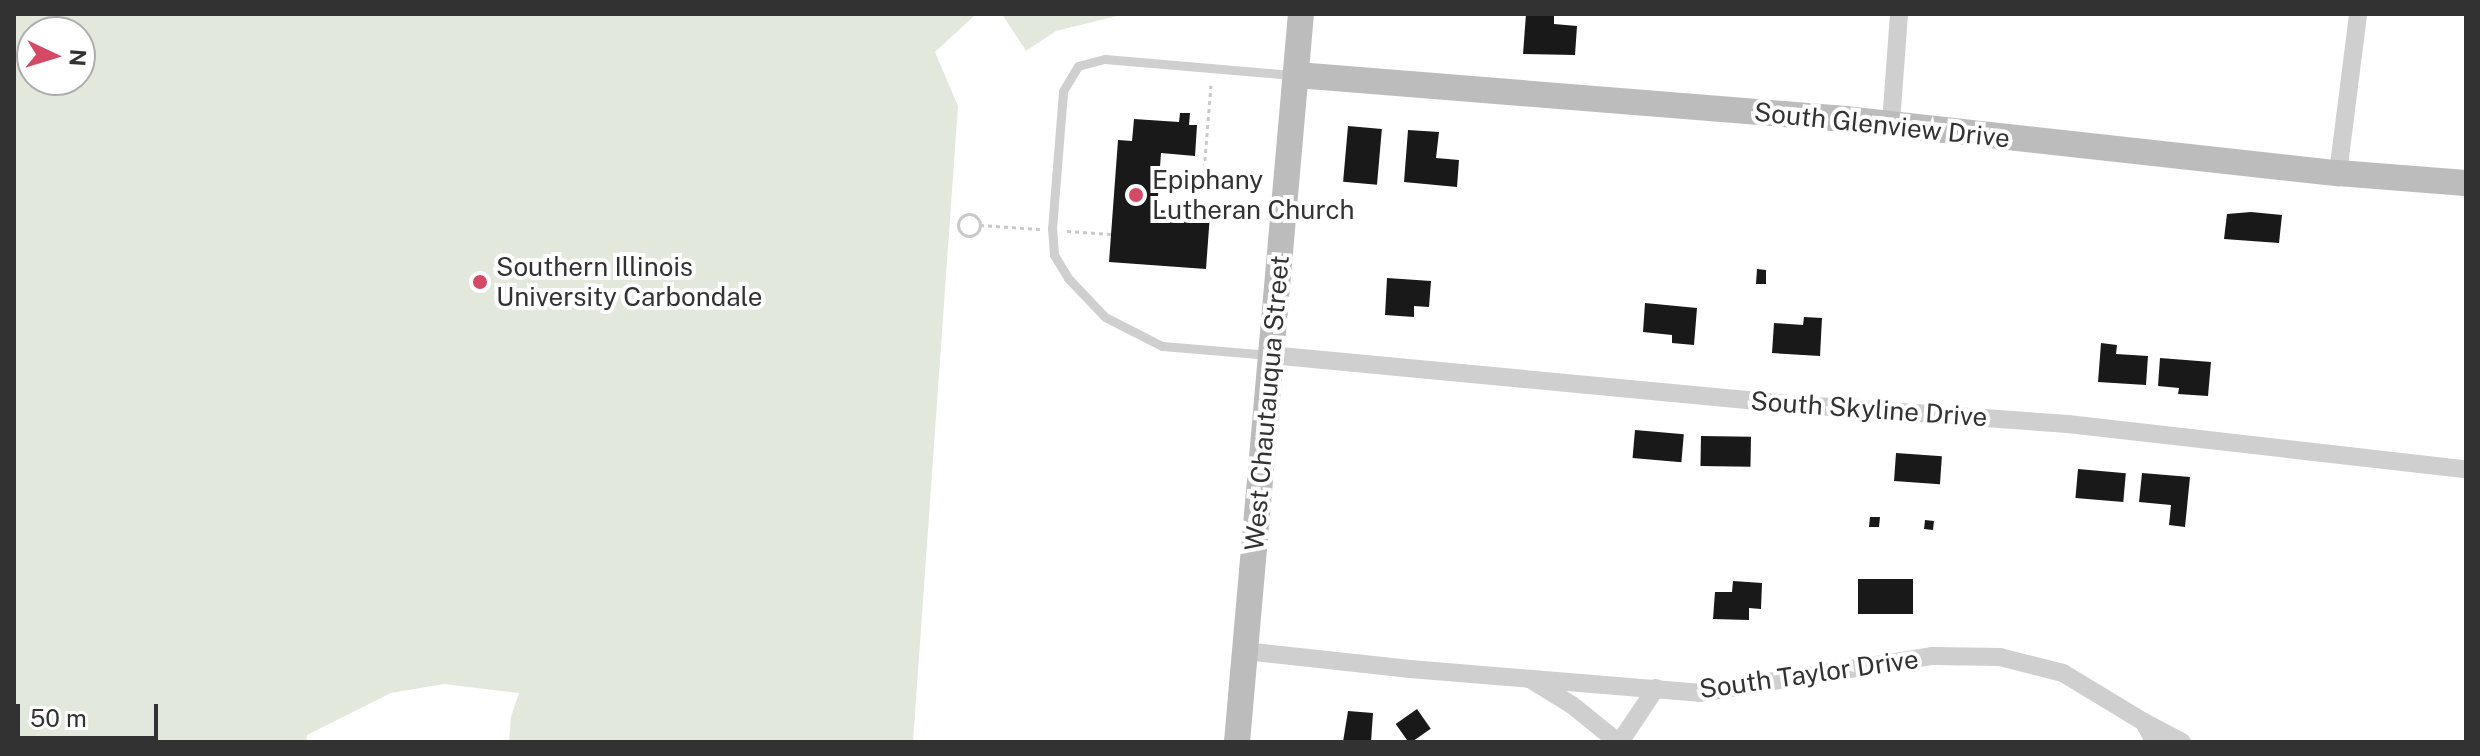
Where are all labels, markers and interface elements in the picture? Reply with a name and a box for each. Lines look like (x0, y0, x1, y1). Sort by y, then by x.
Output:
north arrow (16, 16, 96, 96)
text: N (64, 48, 92, 67)
street label: South Glenview Drive (1753, 96, 2011, 154)
place label: Epiphany Lutheran Church (1152, 164, 1354, 226)
marker: Epiphany Lutheran Church (1127, 186, 1145, 204)
place label: Southern Illinois University Carbondale (496, 251, 763, 312)
street label: West Chautauqua Street (1239, 254, 1295, 552)
marker: Southern Illinois University Carbondale (471, 273, 489, 291)
street label: South Skyline Drive (1749, 385, 1989, 433)
street label: South Taylor Drive (1697, 643, 1921, 705)
scale bar (20, 688, 162, 738)
text: 50 m (30, 704, 87, 732)

